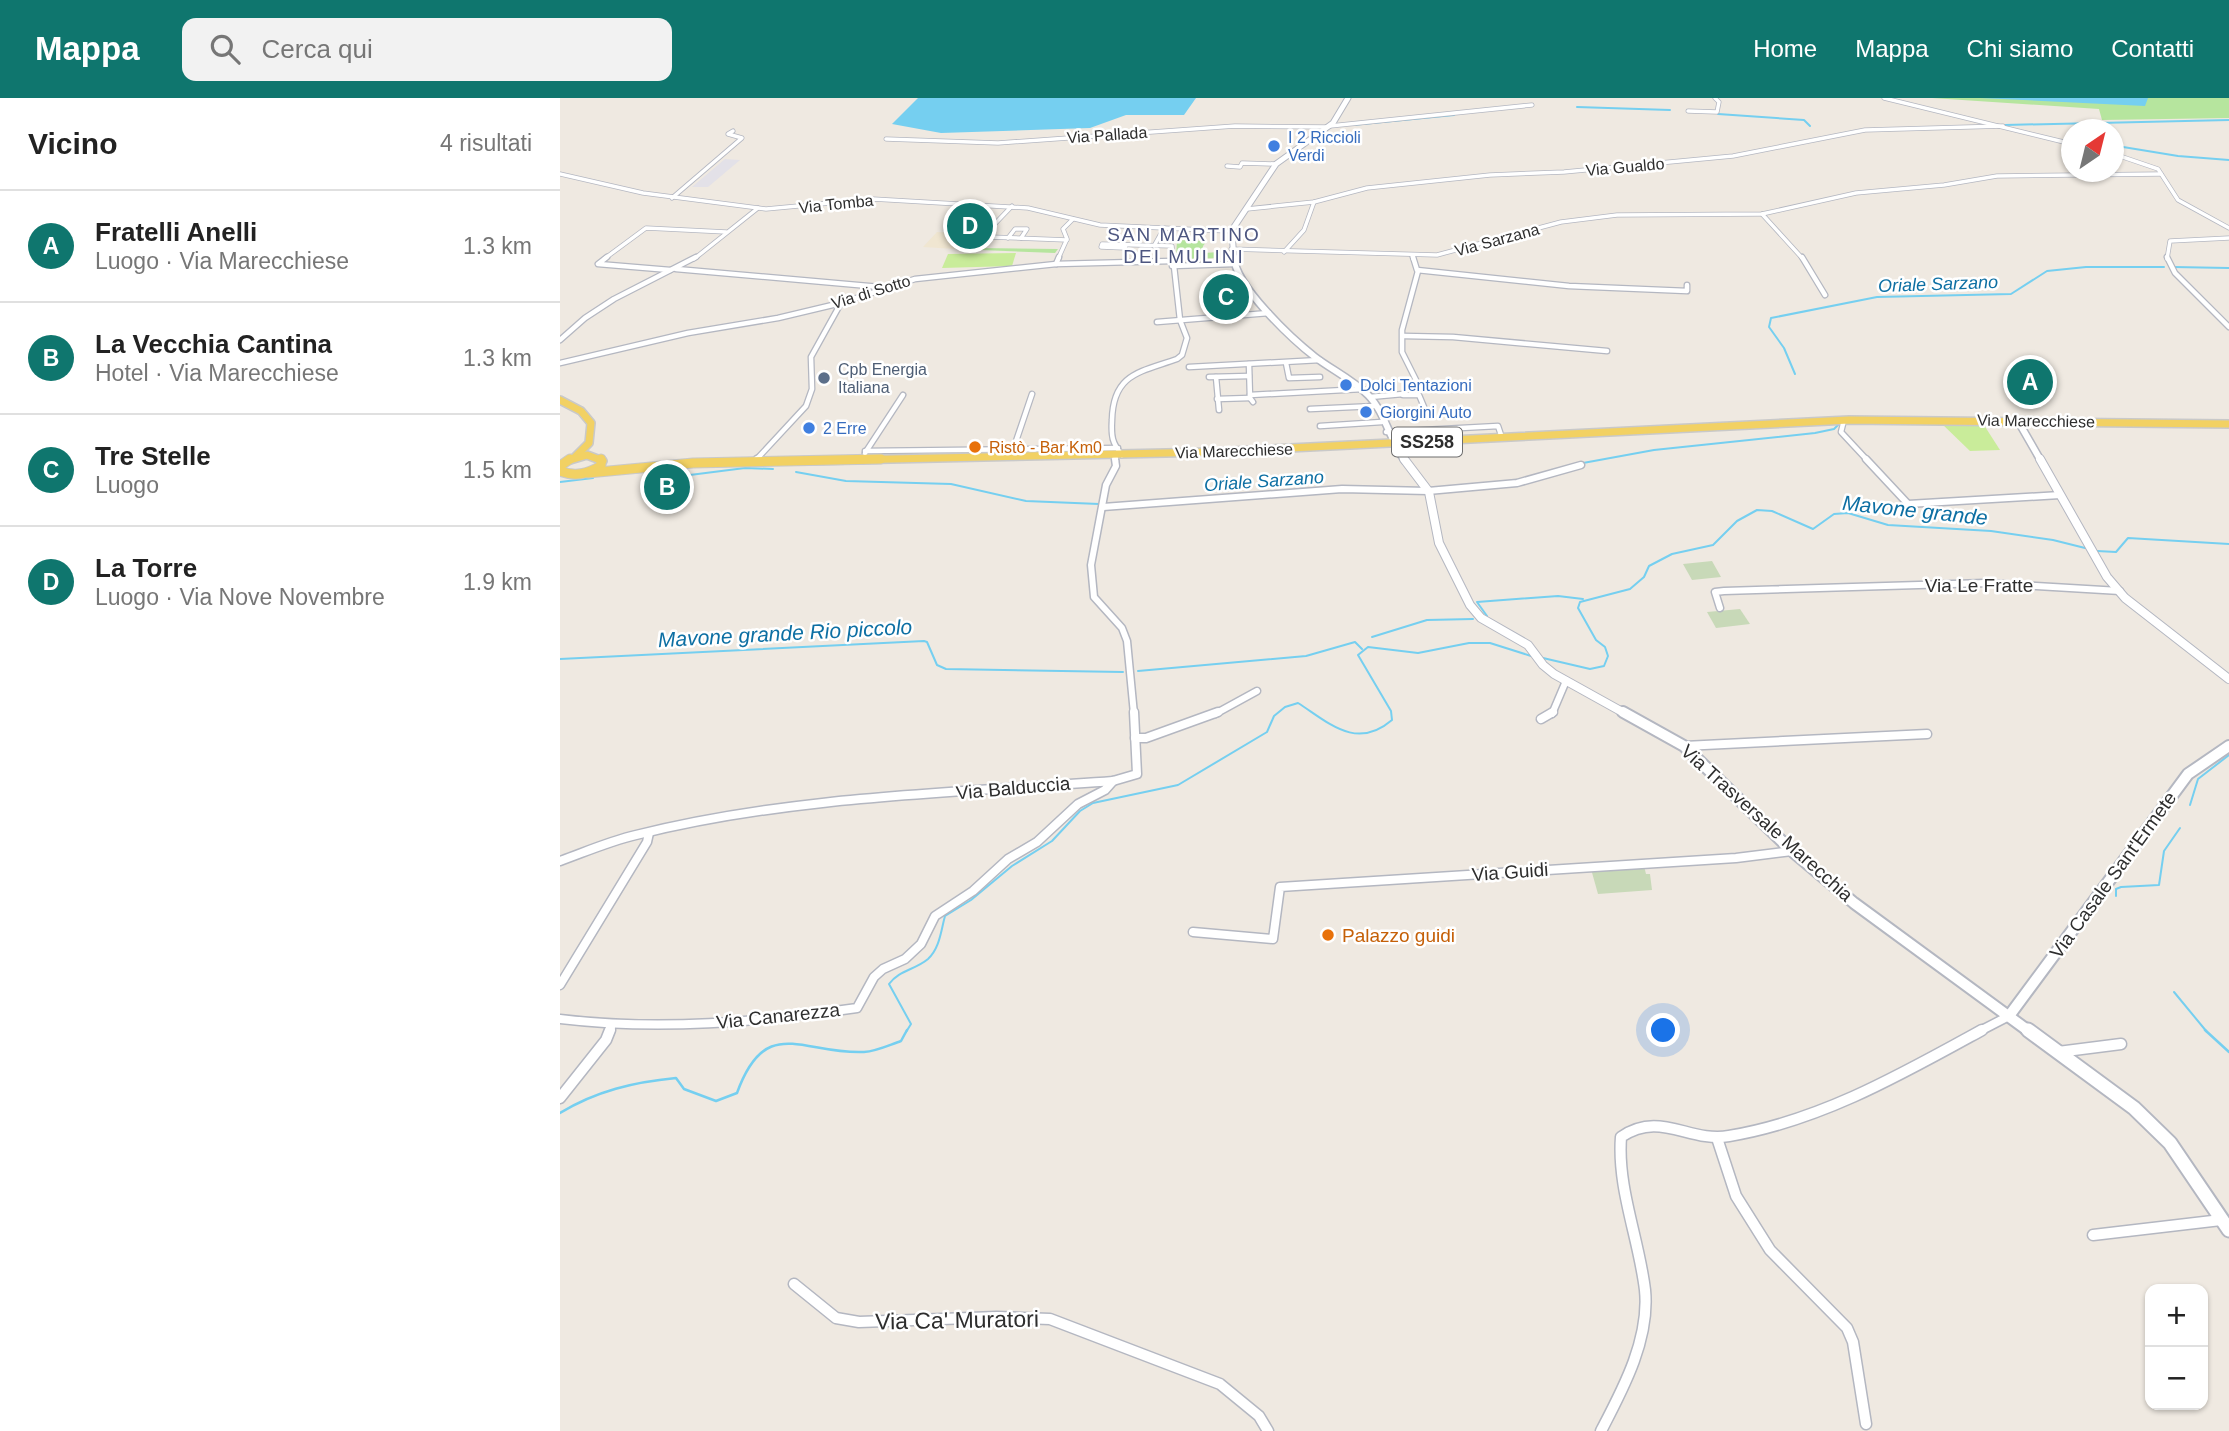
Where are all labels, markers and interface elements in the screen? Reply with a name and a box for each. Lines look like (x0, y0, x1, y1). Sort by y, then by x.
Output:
search box (182, 18, 672, 81)
text: Mappa (35, 30, 140, 67)
icon: search (206, 30, 244, 68)
text: Cerca qui (262, 34, 373, 64)
text: Home (1753, 35, 1817, 62)
text: Mappa (1855, 35, 1929, 62)
text: Chi siamo (1967, 35, 2073, 62)
text: Contatti (2111, 35, 2194, 62)
north arrow (2061, 119, 2124, 182)
street label: Via Pallada (1066, 124, 1148, 146)
text: Vicino (28, 127, 117, 160)
place label: I 2 Riccioli Verdi (1288, 129, 1361, 164)
text: 4 risultati (440, 130, 532, 156)
marker: I 2 Riccioli Verdi (1266, 138, 1282, 154)
street label: Via Gualdo (1585, 155, 1665, 179)
street label: Via Tomba (798, 192, 874, 216)
pin: D (947, 200, 993, 252)
text: Fratelli Anelli (95, 217, 257, 247)
street label: Via Sarzana (1453, 221, 1541, 259)
district label: SAN MARTINO DEI MULINI (1107, 224, 1261, 267)
text: A (43, 233, 59, 259)
text: 1.3 km (463, 233, 532, 259)
text: Luogo · Via Marecchiese (95, 248, 349, 274)
pin: C (1203, 271, 1249, 323)
street label: Via di Sotto (830, 272, 913, 312)
water label: Oriale Sarzano (1878, 272, 1998, 296)
text: La Vecchia Cantina (95, 329, 332, 359)
text: B (43, 345, 59, 371)
text: 1.3 km (463, 345, 532, 371)
pin: A (2007, 356, 2053, 408)
text: Hotel · Via Marecchiese (95, 360, 339, 386)
place label: Cpb Energia Italiana (838, 361, 927, 396)
marker: Cpb Energia Italiana (816, 370, 832, 386)
marker: Dolci Tentazioni (1338, 377, 1354, 393)
place label: Dolci Tentazioni (1360, 377, 1472, 394)
marker: Giorgini Auto (1358, 404, 1374, 420)
place label: Giorgini Auto (1380, 404, 1472, 421)
street label: Via Marecchiese (1977, 411, 2095, 431)
marker: 2 Erre (801, 420, 817, 436)
place label: 2 Erre (823, 420, 867, 437)
road number: SS258 (1392, 428, 1462, 456)
marker: Ristò - Bar Km0 (967, 439, 983, 455)
place label: Ristò - Bar Km0 (989, 439, 1102, 456)
street label: Via Marecchiese (1175, 440, 1293, 462)
text: Tre Stelle (95, 441, 211, 471)
text: C (43, 457, 59, 483)
text: 1.5 km (463, 457, 532, 483)
pin: B (644, 461, 690, 513)
water label: Oriale Sarzano (1203, 467, 1325, 495)
text: Luogo (95, 472, 159, 498)
water label: Mavone grande (1841, 491, 1989, 529)
text: La Torre (95, 553, 197, 583)
text: D (43, 569, 59, 595)
text: 1.9 km (463, 569, 532, 595)
street label: Via Le Fratte (1925, 575, 2033, 596)
text: Luogo · Via Nove Novembre (95, 584, 385, 610)
water label: Mavone grande Rio piccolo (657, 615, 913, 651)
street label: Via Trasversale Marecchia (1677, 740, 1857, 906)
street label: Via Balduccia (955, 773, 1072, 803)
street label: Via Casale Sant'Ermete (2045, 788, 2181, 962)
street label: Via Guidi (1471, 859, 1549, 885)
place label: Palazzo guidi (1342, 925, 1455, 946)
marker: Palazzo guidi (1320, 927, 1336, 943)
street label: Via Canarezza (715, 999, 841, 1033)
your location (1646, 1013, 1680, 1047)
map controls (2145, 1284, 2208, 1410)
button: + (2145, 1284, 2208, 1347)
street label: Via Ca' Muratori (875, 1306, 1039, 1334)
button: − (2145, 1347, 2208, 1410)

